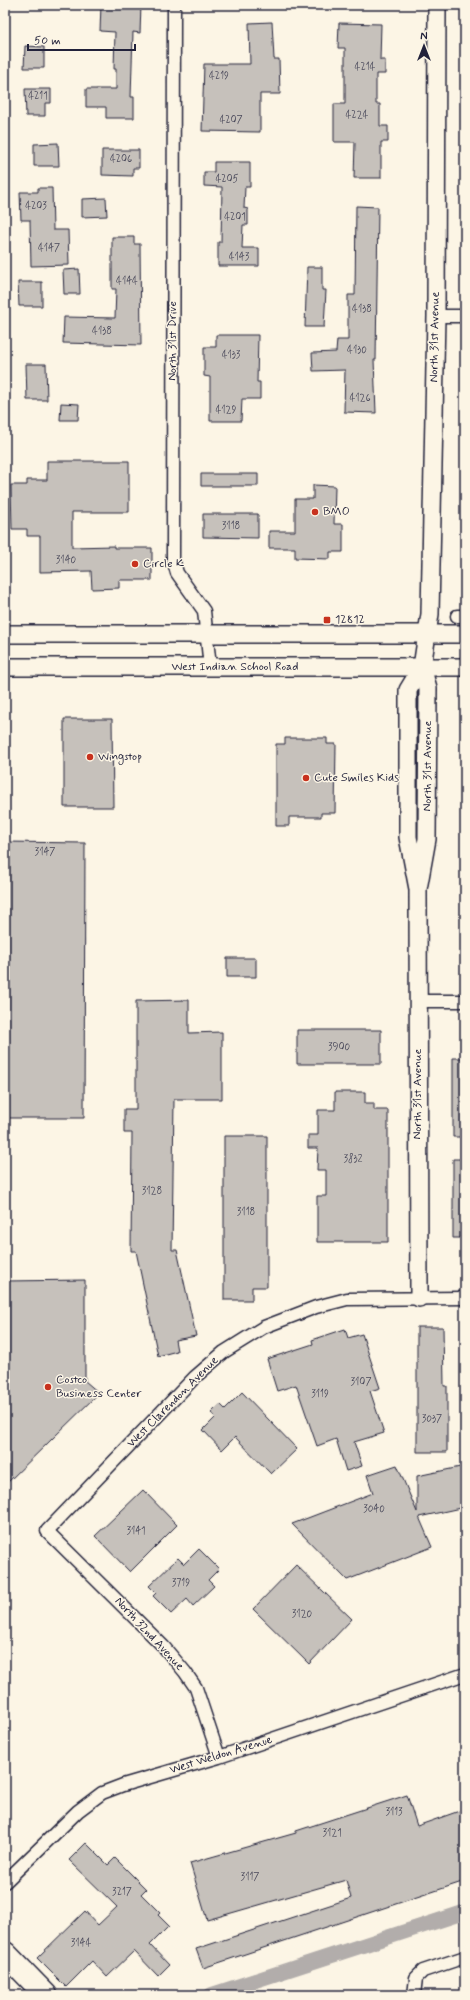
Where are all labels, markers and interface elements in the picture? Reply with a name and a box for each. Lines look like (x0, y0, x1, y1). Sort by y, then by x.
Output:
scale bar (28, 26, 135, 52)
north arrow (404, 26, 444, 66)
text: N (420, 30, 428, 44)
text: 50 m (34, 33, 61, 49)
house number: 4214 (355, 61, 376, 74)
house number: 4219 (209, 70, 229, 83)
house number: 4211 (28, 90, 48, 103)
house number: 4224 (346, 109, 369, 122)
house number: 4207 (219, 114, 243, 127)
house number: 4206 (110, 153, 132, 166)
house number: 4205 (215, 173, 239, 186)
house number: 4203 (25, 200, 47, 213)
house number: 4201 (224, 211, 246, 224)
house number: 4147 (38, 242, 60, 255)
house number: 4143 (229, 251, 250, 264)
house number: 4144 (116, 275, 138, 288)
street label: North 31st Avenue (426, 291, 444, 383)
street label: North 31st Drive (165, 301, 181, 381)
house number: 4138 (352, 303, 372, 316)
house number: 4138 (92, 325, 112, 338)
house number: 4130 (347, 344, 367, 357)
house number: 4133 (222, 349, 241, 362)
house number: 4126 (349, 392, 371, 405)
house number: 4129 (216, 404, 237, 417)
place label: BMO (323, 504, 350, 520)
marker: BMO (310, 507, 320, 517)
house number: 3118 (222, 520, 240, 533)
house number: 3140 (56, 554, 77, 567)
place label: Circle K (143, 556, 184, 572)
marker: Circle K (130, 559, 140, 569)
place label: 12812 (335, 612, 365, 628)
marker: 12812 (322, 615, 332, 625)
street label: West Indian School Road (172, 659, 298, 675)
street label: North 31st Avenue (420, 721, 436, 811)
place label: Wingstop (98, 749, 142, 765)
marker: Wingstop (85, 752, 95, 762)
place label: Cute Smiles Kids (314, 770, 399, 786)
marker: Cute Smiles Kids (301, 773, 311, 783)
house number: 3147 (35, 846, 55, 859)
house number: 3900 (328, 1041, 350, 1054)
street label: North 31st Avenue (410, 1049, 426, 1139)
house number: 3832 (344, 1152, 363, 1166)
house number: 3128 (142, 1185, 162, 1198)
house number: 3118 (237, 1206, 255, 1219)
street label: West Clarendon Avenue (124, 1353, 222, 1451)
place label: Costco Business Center (56, 1372, 142, 1402)
house number: 3107 (351, 1376, 371, 1389)
marker: Costco Business Center (43, 1382, 53, 1392)
house number: 3119 (311, 1388, 329, 1401)
house number: 3037 (422, 1413, 442, 1426)
house number: 3040 (363, 1503, 385, 1516)
house number: 3141 (126, 1525, 146, 1538)
house number: 3719 (172, 1577, 190, 1590)
street label: North 32nd Avenue (111, 1594, 187, 1674)
house number: 3120 (292, 1608, 313, 1621)
street label: West Weldon Avenue (168, 1732, 275, 1778)
house number: 3113 (385, 1806, 403, 1819)
house number: 3121 (322, 1827, 342, 1840)
house number: 3117 (241, 1871, 259, 1884)
house number: 3217 (112, 1886, 132, 1899)
house number: 3144 (71, 1937, 91, 1950)

